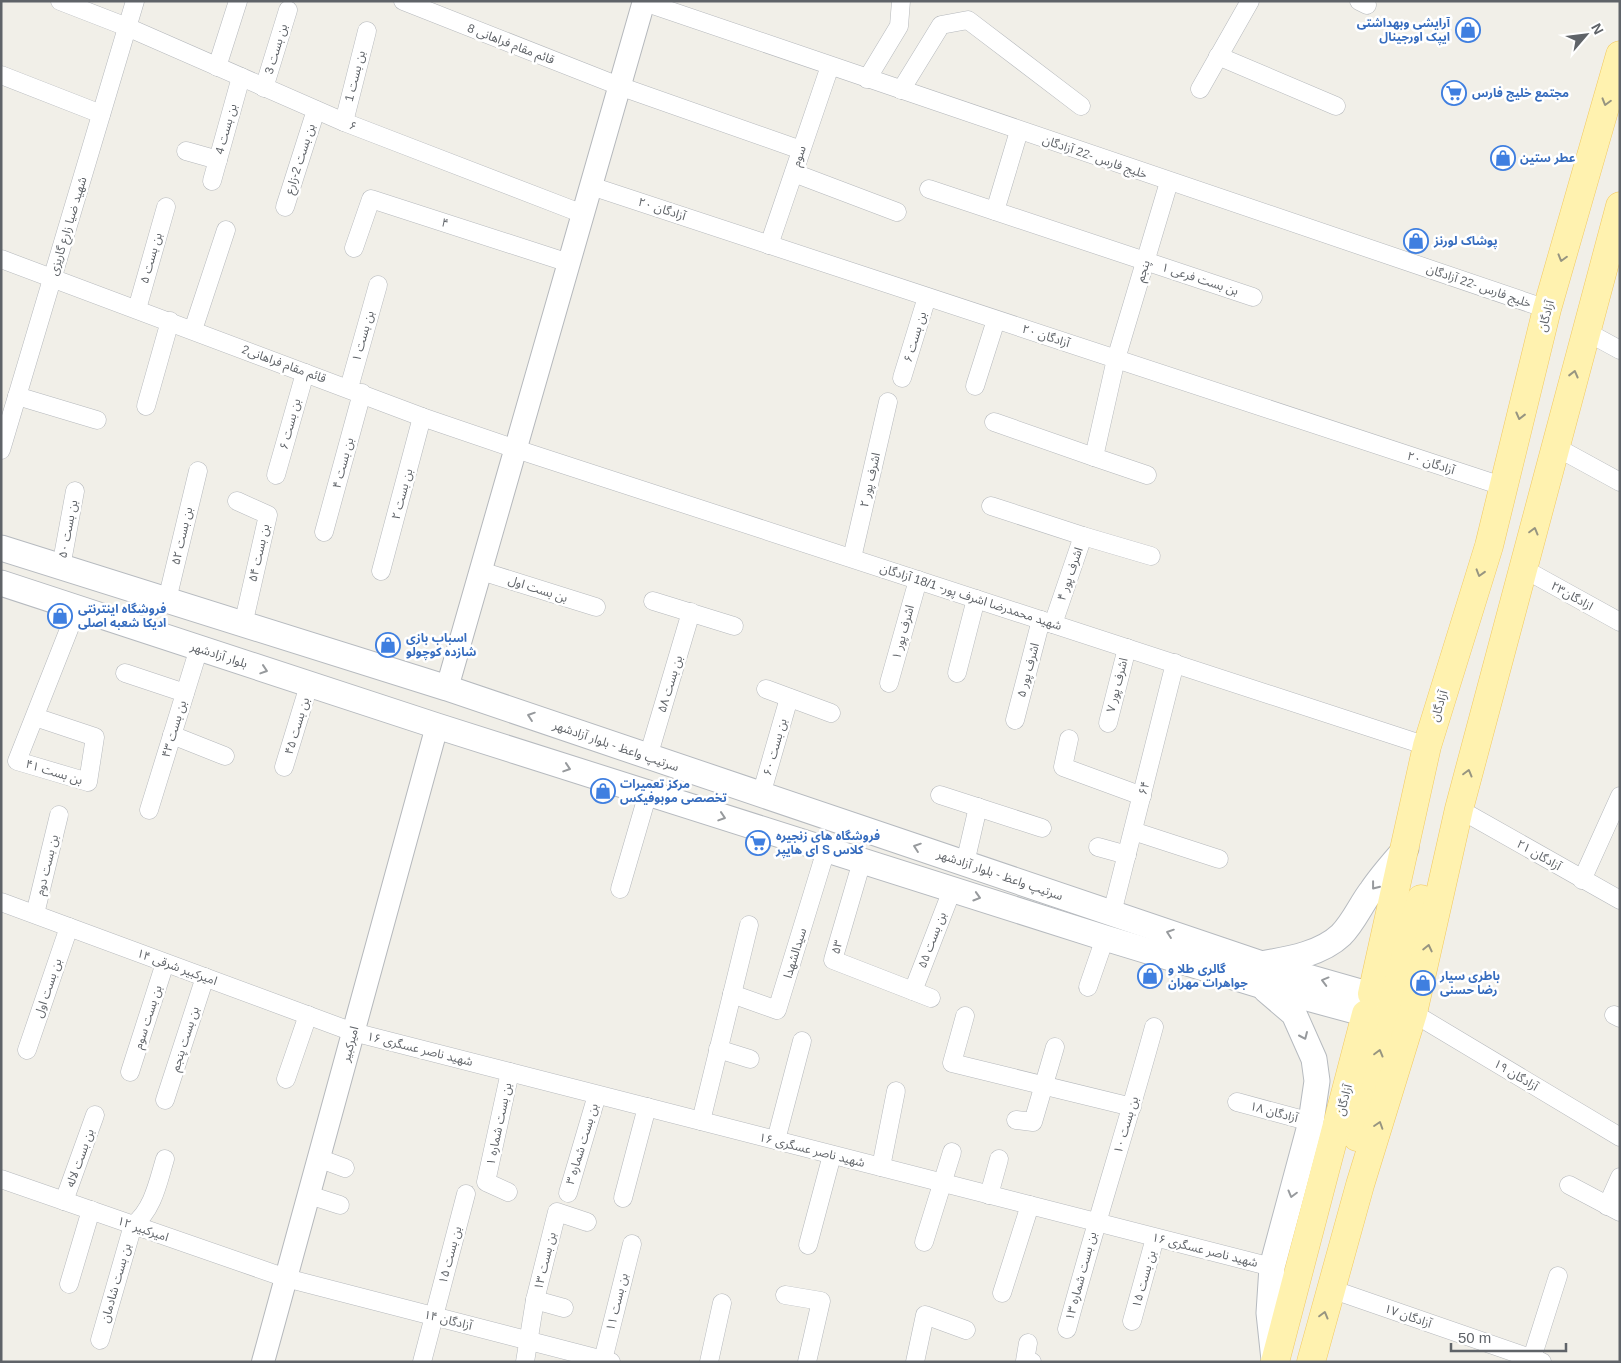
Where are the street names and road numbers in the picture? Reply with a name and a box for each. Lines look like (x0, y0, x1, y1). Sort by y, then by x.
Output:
street label: 8 قائم مقام فراهانی (465, 21, 557, 69)
street label: بن بست 3 (262, 22, 290, 76)
street label: بن بست 1 (342, 49, 368, 103)
street label: بن بست 4 (212, 102, 240, 156)
street label: ۶ (347, 118, 359, 134)
street label: بن بست 2-زارع (282, 122, 320, 197)
street label: خلیج فارس -22 آزادگان (1040, 132, 1149, 183)
street label: سوم (789, 144, 811, 169)
street label: شهید ضیا زارع گاریزی (46, 175, 92, 278)
street label: ۲۰ آزادگان (636, 195, 688, 223)
street label: ۴ (440, 215, 450, 231)
street label: بن بست ۵ (137, 231, 165, 285)
street label: پنجم (1133, 258, 1155, 284)
street label: بن بست فرعی ۱ (1160, 260, 1240, 298)
street label: خلیج فارس -22 آزادگان (1424, 261, 1533, 312)
street label: آزادگان (1535, 298, 1557, 333)
street label: بن بست ۱ (349, 309, 377, 363)
street label: بن بست ۶ (901, 310, 929, 364)
street label: ۲۰ آزادگان (1020, 322, 1072, 350)
street label: 2قائم مقام فراهانی (239, 342, 328, 388)
street label: بن بست ۶ (276, 397, 304, 451)
street label: بن بست ۴ (329, 436, 357, 490)
street label: ۲۰ آزادگان (1405, 449, 1457, 477)
street label: ۲ اشرف پور (857, 451, 884, 509)
street label: بن بست ۲ (388, 467, 416, 521)
street label: بن بست ۵۰ (56, 499, 81, 559)
street label: بن بست ۵۲ (169, 506, 195, 566)
street label: بن بست ۵۴ (246, 523, 272, 583)
street label: ۴ اشرف پور (1054, 545, 1087, 603)
street label: شهید محمدرضا اشرف پور- 18/1 آزادگان (878, 561, 1064, 634)
street label: بن بست اول (506, 573, 570, 605)
street label: ۲۳ازادگان (1549, 579, 1596, 613)
street label: ۱ اشرف پور (889, 603, 918, 661)
street label: بلوار آزادشهر (188, 639, 249, 671)
street label: ۵ اشرف پور (1014, 641, 1043, 699)
street label: بن بست ۵۸ (655, 654, 685, 714)
street label: ۷ اشرف پور (1103, 656, 1132, 714)
street label: آزادگان (1428, 688, 1451, 723)
street label: بن بست ۴۵ (282, 696, 312, 756)
street label: بن بست ۴۳ (159, 699, 189, 759)
street label: بن بست ۶۰ (760, 717, 790, 777)
street label: سرتیپ واعظ - بلوار آزادشهر (550, 718, 681, 775)
street label: بن بست ۴۱ (24, 757, 84, 787)
street label: ۶۴ (1136, 780, 1152, 796)
street label: بن بست دوم (33, 833, 63, 897)
street label: ۲۱ آزادگان (1514, 837, 1564, 874)
street label: سرتیپ واعظ - بلوار آزادشهر (934, 847, 1065, 904)
street label: بن بست ۵۵ (915, 910, 949, 970)
street label: سیدالشهدا (781, 926, 809, 980)
street label: ۵۳ (828, 938, 846, 956)
street label: ۱۴ امیرکبیر شرقی (135, 946, 219, 988)
street label: بن بست اول (31, 957, 65, 1019)
street label: بن بست سوم (131, 983, 167, 1051)
street label: بن بست پنجم (168, 1005, 204, 1074)
street label: امیرکبیر (338, 1025, 362, 1064)
street label: ۱۶ شهید ناصر عسگری (366, 1029, 474, 1069)
street label: ۱۹ آزادگان (1491, 1056, 1541, 1094)
street label: بن بست شماره ۱ (483, 1081, 515, 1167)
street label: آزادگان (1333, 1082, 1355, 1117)
street label: بن بست ۱۰ (1111, 1095, 1141, 1155)
street label: ۱۸ آزادگان (1248, 1099, 1300, 1125)
street label: بن بست شماره ۳ (563, 1102, 601, 1186)
street label: بن بست لاله (63, 1127, 97, 1189)
street label: ۱۶ شهید ناصر عسگری (758, 1130, 866, 1170)
street label: امیرکبیر ۱۲ (116, 1214, 171, 1244)
street label: بن بست ۱۵ (436, 1225, 464, 1285)
street label: بن بست شماره ۱۳ (1062, 1230, 1100, 1322)
street label: ۱۶ شهید ناصر عسگری (1151, 1230, 1259, 1270)
street label: بن بست ۱۳ (531, 1231, 559, 1291)
street label: بن بست شادمان (98, 1242, 134, 1324)
street label: بن بست ۱۵ (1129, 1249, 1159, 1309)
street label: بن بست ۱۱ (603, 1272, 631, 1332)
street label: ۱۷ آزادگان (1382, 1301, 1434, 1331)
street label: ۱۴ آزادگان (422, 1307, 474, 1333)

